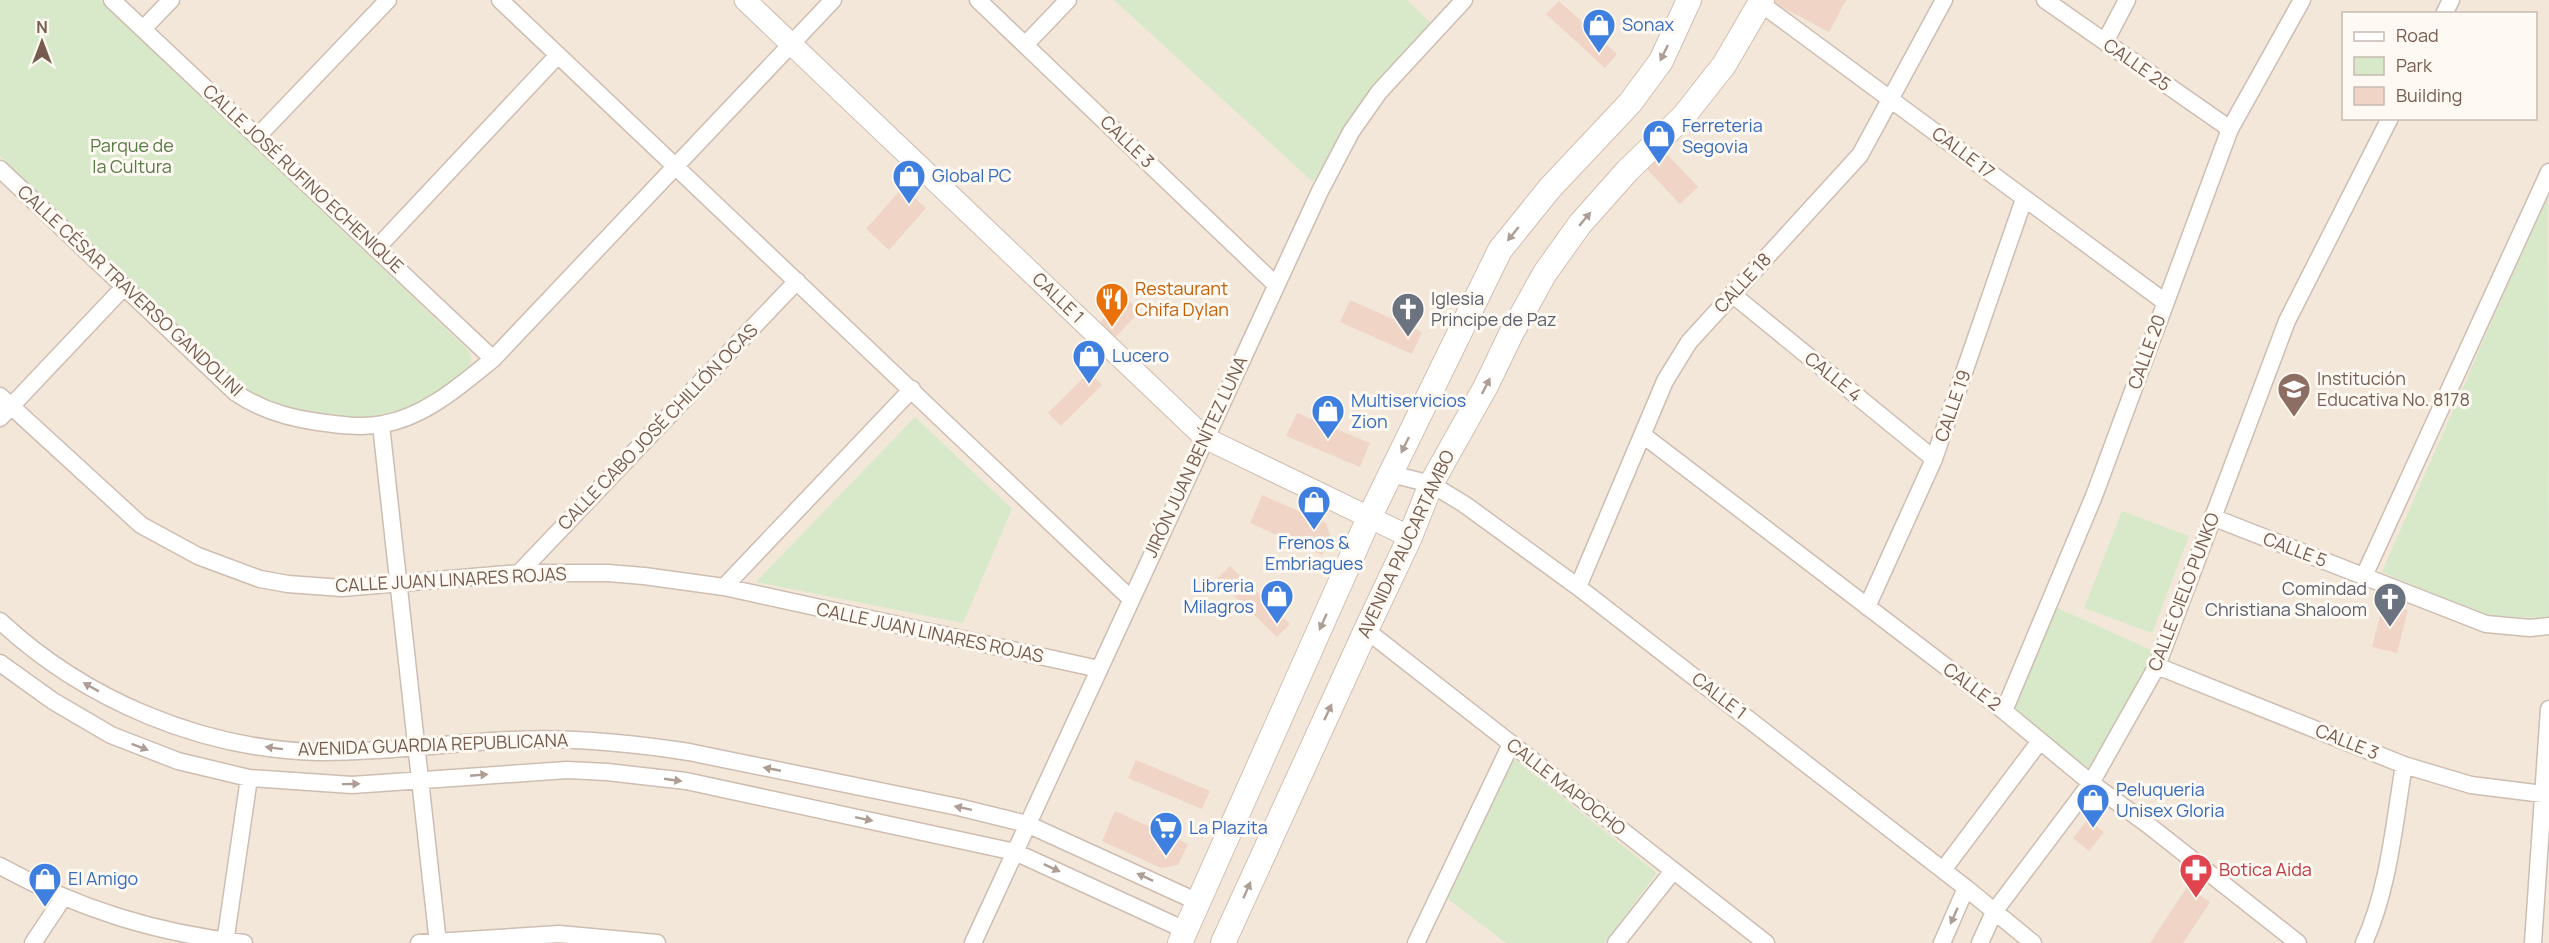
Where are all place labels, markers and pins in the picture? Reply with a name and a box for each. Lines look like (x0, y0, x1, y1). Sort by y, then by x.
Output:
shop icon: Sonax (1581, 7, 1617, 54)
place label: Sonax (1622, 12, 1674, 36)
place label: Ferreteria Segovia (1682, 113, 1763, 158)
shop icon: Ferreteria Segovia (1641, 118, 1677, 165)
shop icon: Global PC (891, 158, 927, 205)
place label: Global PC (932, 163, 1012, 187)
place label: Restaurant Chifa Dylan (1135, 276, 1229, 321)
restaurant icon: Restaurant Chifa Dylan (1094, 281, 1130, 328)
place label: Iglesia Principe de Paz (1431, 286, 1557, 331)
church icon: Iglesia Principe de Paz (1390, 291, 1426, 338)
shop icon: Lucero (1071, 338, 1107, 385)
place label: Lucero (1112, 343, 1169, 367)
place label: Institución Educativa No. 8178 (2317, 366, 2470, 411)
school or university icon: Institución Educativa No. 8178 (2276, 371, 2312, 418)
place label: Multiservicios Zion (1351, 388, 1466, 433)
shop icon: Multiservicios Zion (1310, 393, 1346, 440)
shop icon: Frenos & Embriagues (1296, 484, 1332, 531)
place label: Frenos & Embriagues (1265, 530, 1363, 575)
place label: Libreria Milagros (1183, 573, 1254, 618)
place label: Comindad Christiana Shaloom (2205, 576, 2367, 621)
shop icon: Libreria Milagros (1259, 578, 1295, 625)
church icon: Comindad Christiana Shaloom (2372, 581, 2408, 628)
place label: Peluqueria Unisex Gloria (2116, 777, 2224, 822)
shop icon: Peluqueria Unisex Gloria (2075, 782, 2111, 829)
supermarket icon: La Plazita (1148, 810, 1184, 857)
place label: La Plazita (1189, 815, 1268, 839)
pharmacy icon: Botica Aida (2178, 852, 2214, 899)
place label: Botica Aida (2219, 857, 2312, 881)
shop icon: El Amigo (27, 861, 63, 908)
place label: El Amigo (68, 866, 138, 890)

